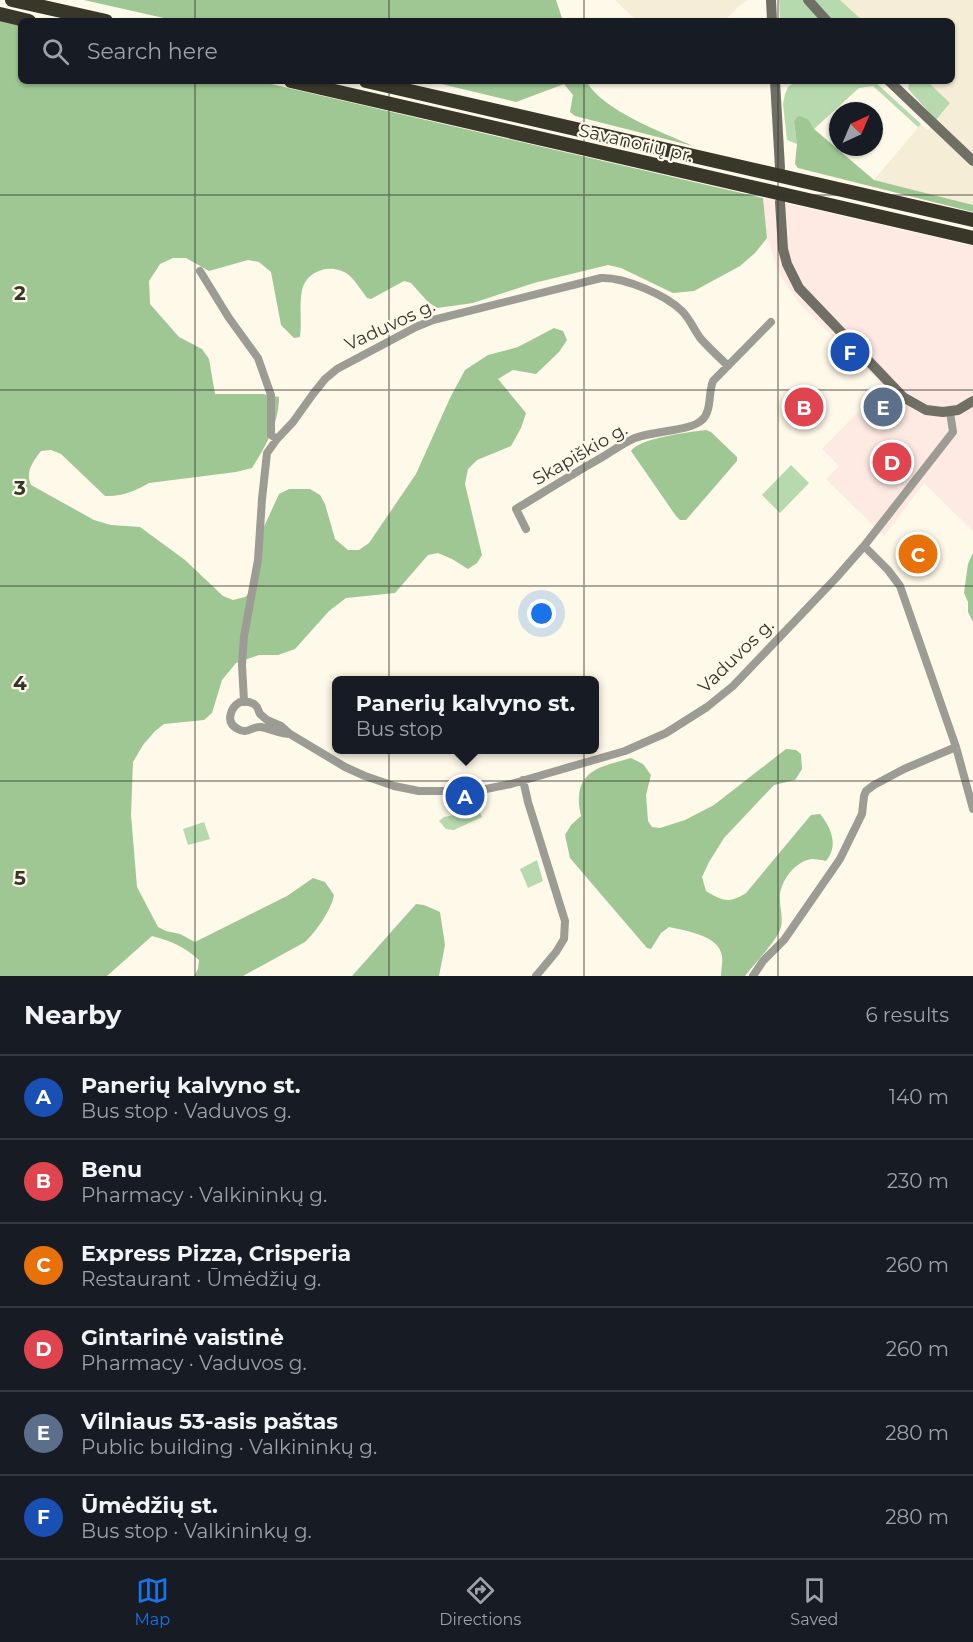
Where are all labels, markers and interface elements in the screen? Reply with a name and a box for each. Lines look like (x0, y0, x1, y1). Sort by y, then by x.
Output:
search box (18, 18, 955, 84)
icon: search (39, 35, 72, 68)
text: Search here (87, 38, 218, 65)
north arrow (829, 102, 883, 156)
street label: Savanorių pr. (577, 119, 695, 167)
text: 2 (14, 281, 26, 305)
street label: Vaduvos g. (341, 295, 439, 355)
pin: F (830, 330, 870, 374)
pin: B (784, 384, 824, 430)
pin: E (864, 384, 902, 430)
street label: Skapiškio g. (529, 418, 631, 490)
pin: D (872, 440, 912, 484)
text: 3 (13, 476, 26, 500)
pin: C (898, 532, 938, 576)
your location (527, 599, 556, 628)
street label: Vaduvos g. (693, 614, 779, 698)
text: 4 (13, 671, 27, 695)
popup (332, 676, 599, 754)
text: Panerių kalvyno st. (356, 690, 575, 717)
text: Bus stop (356, 717, 443, 741)
pin: A (446, 774, 484, 818)
text: 5 (14, 866, 26, 890)
text: Nearby (24, 999, 121, 1031)
text: 6 results (865, 1003, 949, 1027)
text: Panerių kalvyno st. (81, 1072, 300, 1099)
text: A (36, 1085, 51, 1109)
text: 140 m (889, 1085, 949, 1109)
text: Bus stop · Vaduvos g. (81, 1099, 291, 1123)
text: Benu (81, 1156, 142, 1183)
text: B (36, 1169, 51, 1193)
text: 230 m (887, 1169, 949, 1193)
text: Pharmacy · Valkininkų g. (81, 1183, 327, 1207)
text: Express Pizza, Crisperia (81, 1240, 351, 1267)
text: C (36, 1253, 51, 1277)
text: 260 m (886, 1253, 949, 1277)
text: Restaurant · Ūmėdžių g. (81, 1267, 321, 1291)
text: Gintarinė vaistinė (81, 1324, 284, 1351)
text: D (35, 1337, 52, 1361)
text: 260 m (886, 1337, 949, 1361)
text: Pharmacy · Vaduvos g. (81, 1351, 307, 1375)
text: Vilniaus 53-asis paštas (81, 1408, 338, 1435)
text: E (37, 1421, 50, 1445)
text: 280 m (885, 1421, 949, 1445)
text: Public building · Valkininkų g. (81, 1435, 377, 1459)
text: Ūmėdžių st. (81, 1492, 218, 1519)
text: F (37, 1505, 50, 1529)
text: 280 m (885, 1505, 949, 1529)
text: Bus stop · Valkininkų g. (81, 1519, 312, 1543)
tab: Map (135, 1574, 170, 1629)
tab: Directions (439, 1574, 521, 1629)
tab: Saved (790, 1574, 838, 1629)

